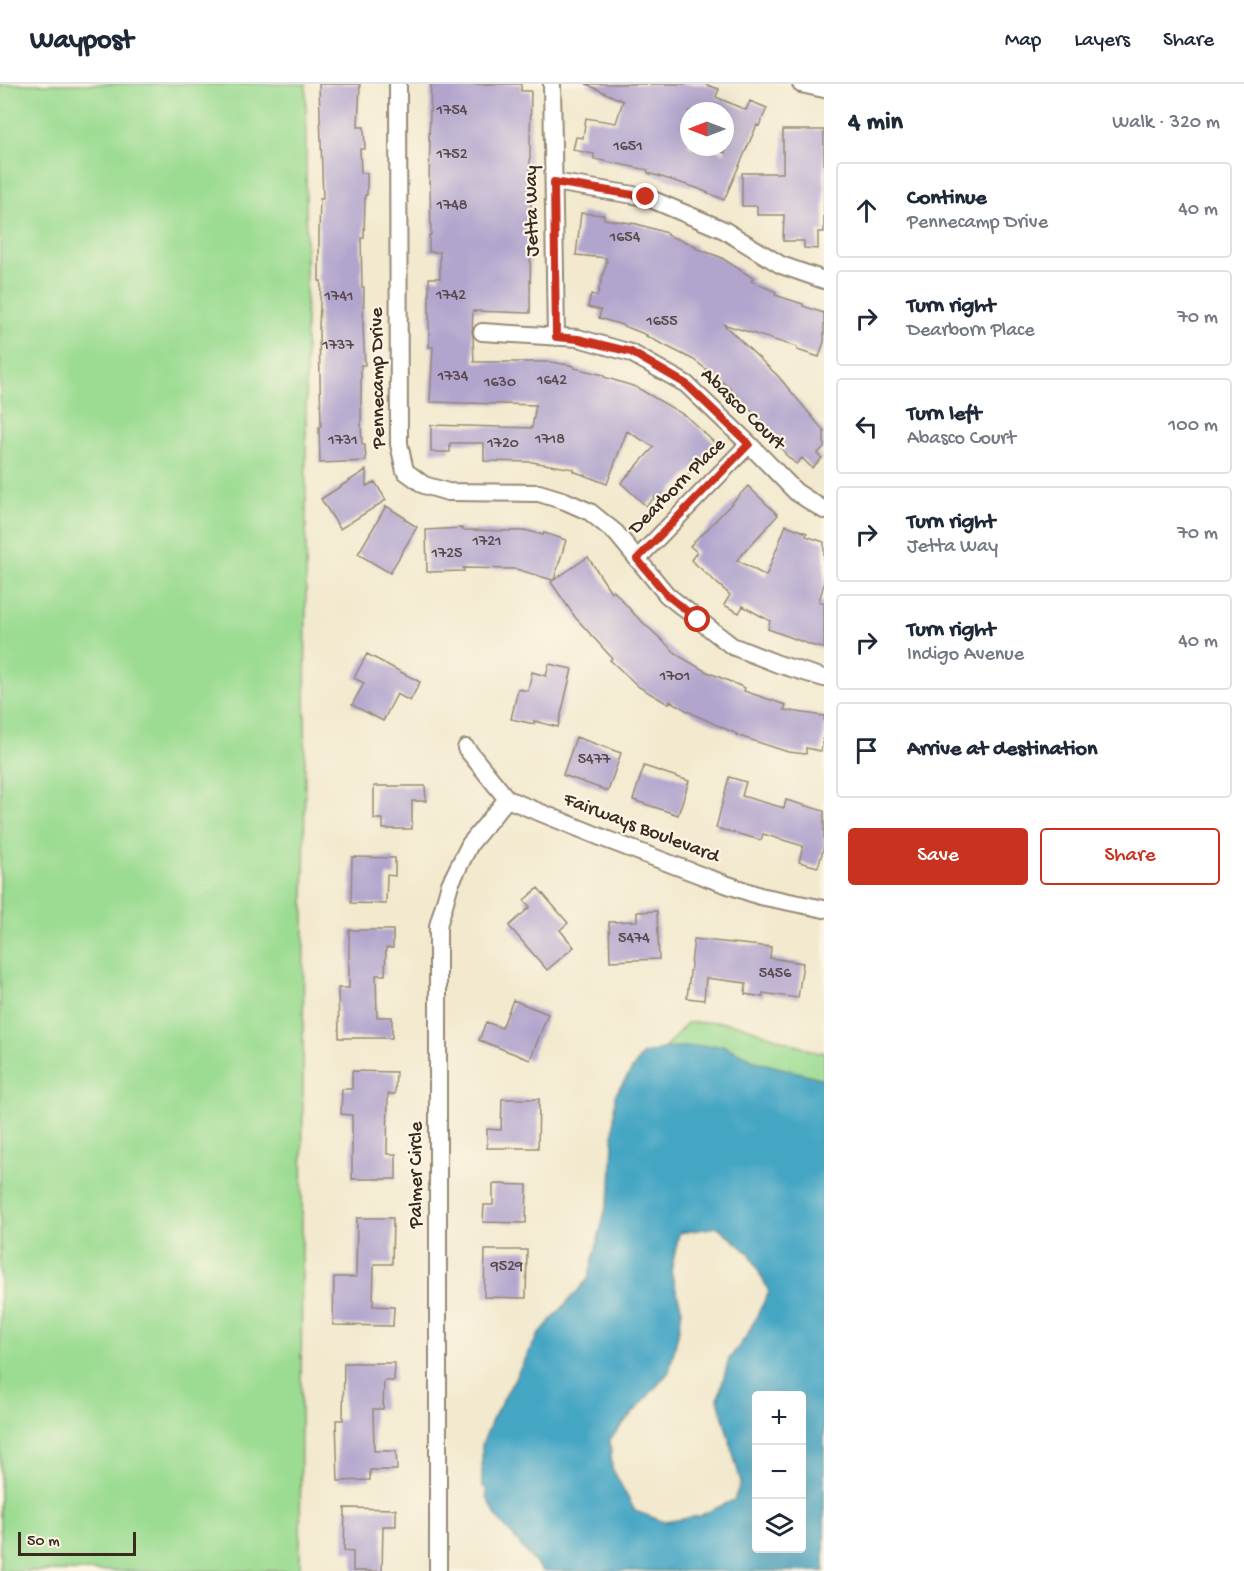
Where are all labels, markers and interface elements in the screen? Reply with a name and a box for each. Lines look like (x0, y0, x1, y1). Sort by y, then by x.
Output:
text: Waypost (30, 25, 133, 58)
text: Map (1005, 29, 1041, 54)
text: Layers (1074, 29, 1130, 54)
text: Share (1163, 29, 1214, 54)
house number: 1754 (436, 102, 468, 121)
north arrow (680, 102, 734, 156)
text: 4 min (848, 108, 903, 139)
text: Walk · 320 m (1112, 112, 1220, 135)
house number: 1651 (612, 138, 643, 157)
house number: 1752 (435, 146, 468, 165)
street label: Jetta Way (521, 165, 545, 257)
route end (632, 183, 658, 209)
text: Continue (907, 186, 987, 212)
icon: ahead (850, 194, 883, 227)
house number: 1748 (435, 197, 468, 216)
text: 40 m (1178, 199, 1218, 222)
text: Pennecamp Drive (907, 212, 1048, 235)
house number: 1654 (609, 229, 641, 248)
house number: 1742 (435, 287, 466, 306)
house number: 1741 (324, 288, 353, 307)
text: Turn right (907, 294, 995, 320)
icon: right (850, 302, 883, 335)
street label: Pennecamp Drive (366, 307, 392, 450)
text: 70 m (1177, 307, 1218, 330)
house number: 1655 (645, 313, 678, 332)
text: Dearborn Place (907, 320, 1034, 343)
house number: 1737 (321, 337, 354, 356)
street label: Abasco Court (695, 364, 790, 457)
house number: 1734 (437, 368, 469, 387)
house number: 1642 (536, 372, 567, 391)
house number: 1630 (483, 374, 516, 393)
text: Turn left (907, 402, 981, 428)
icon: left (850, 410, 883, 443)
text: 100 m (1168, 415, 1218, 438)
text: Abasco Court (907, 428, 1016, 451)
house number: 1718 (534, 431, 565, 450)
house number: 1731 (327, 432, 358, 451)
street label: Dearborn Place (623, 433, 732, 542)
house number: 1720 (486, 435, 519, 454)
text: Turn right (907, 510, 995, 536)
icon: right (850, 518, 883, 551)
text: 70 m (1177, 523, 1218, 546)
house number: 1721 (471, 533, 502, 552)
text: Jetta Way (907, 536, 998, 559)
house number: 1725 (430, 545, 463, 564)
route start (684, 606, 710, 632)
text: Turn right (907, 618, 995, 644)
icon: right (850, 626, 883, 659)
text: 40 m (1178, 631, 1218, 654)
text: Indigo Avenue (907, 644, 1024, 667)
house number: 1701 (659, 668, 690, 687)
icon: arrive (850, 734, 883, 767)
text: Arrive at destination (907, 737, 1097, 763)
house number: 5477 (578, 751, 611, 770)
street label: Fairways Boulevard (559, 788, 724, 870)
button: Save (848, 828, 1028, 885)
button: Share (1040, 828, 1220, 885)
house number: 5474 (618, 930, 650, 949)
house number: 5456 (759, 965, 792, 984)
street label: Palmer Circle (406, 1121, 429, 1229)
house number: 9529 (490, 1258, 523, 1277)
map controls (752, 1391, 806, 1553)
button: + (752, 1391, 806, 1445)
button: − (752, 1445, 806, 1499)
button: layers (752, 1499, 806, 1553)
scale bar (18, 1529, 136, 1556)
text: 50 m (27, 1533, 60, 1552)

